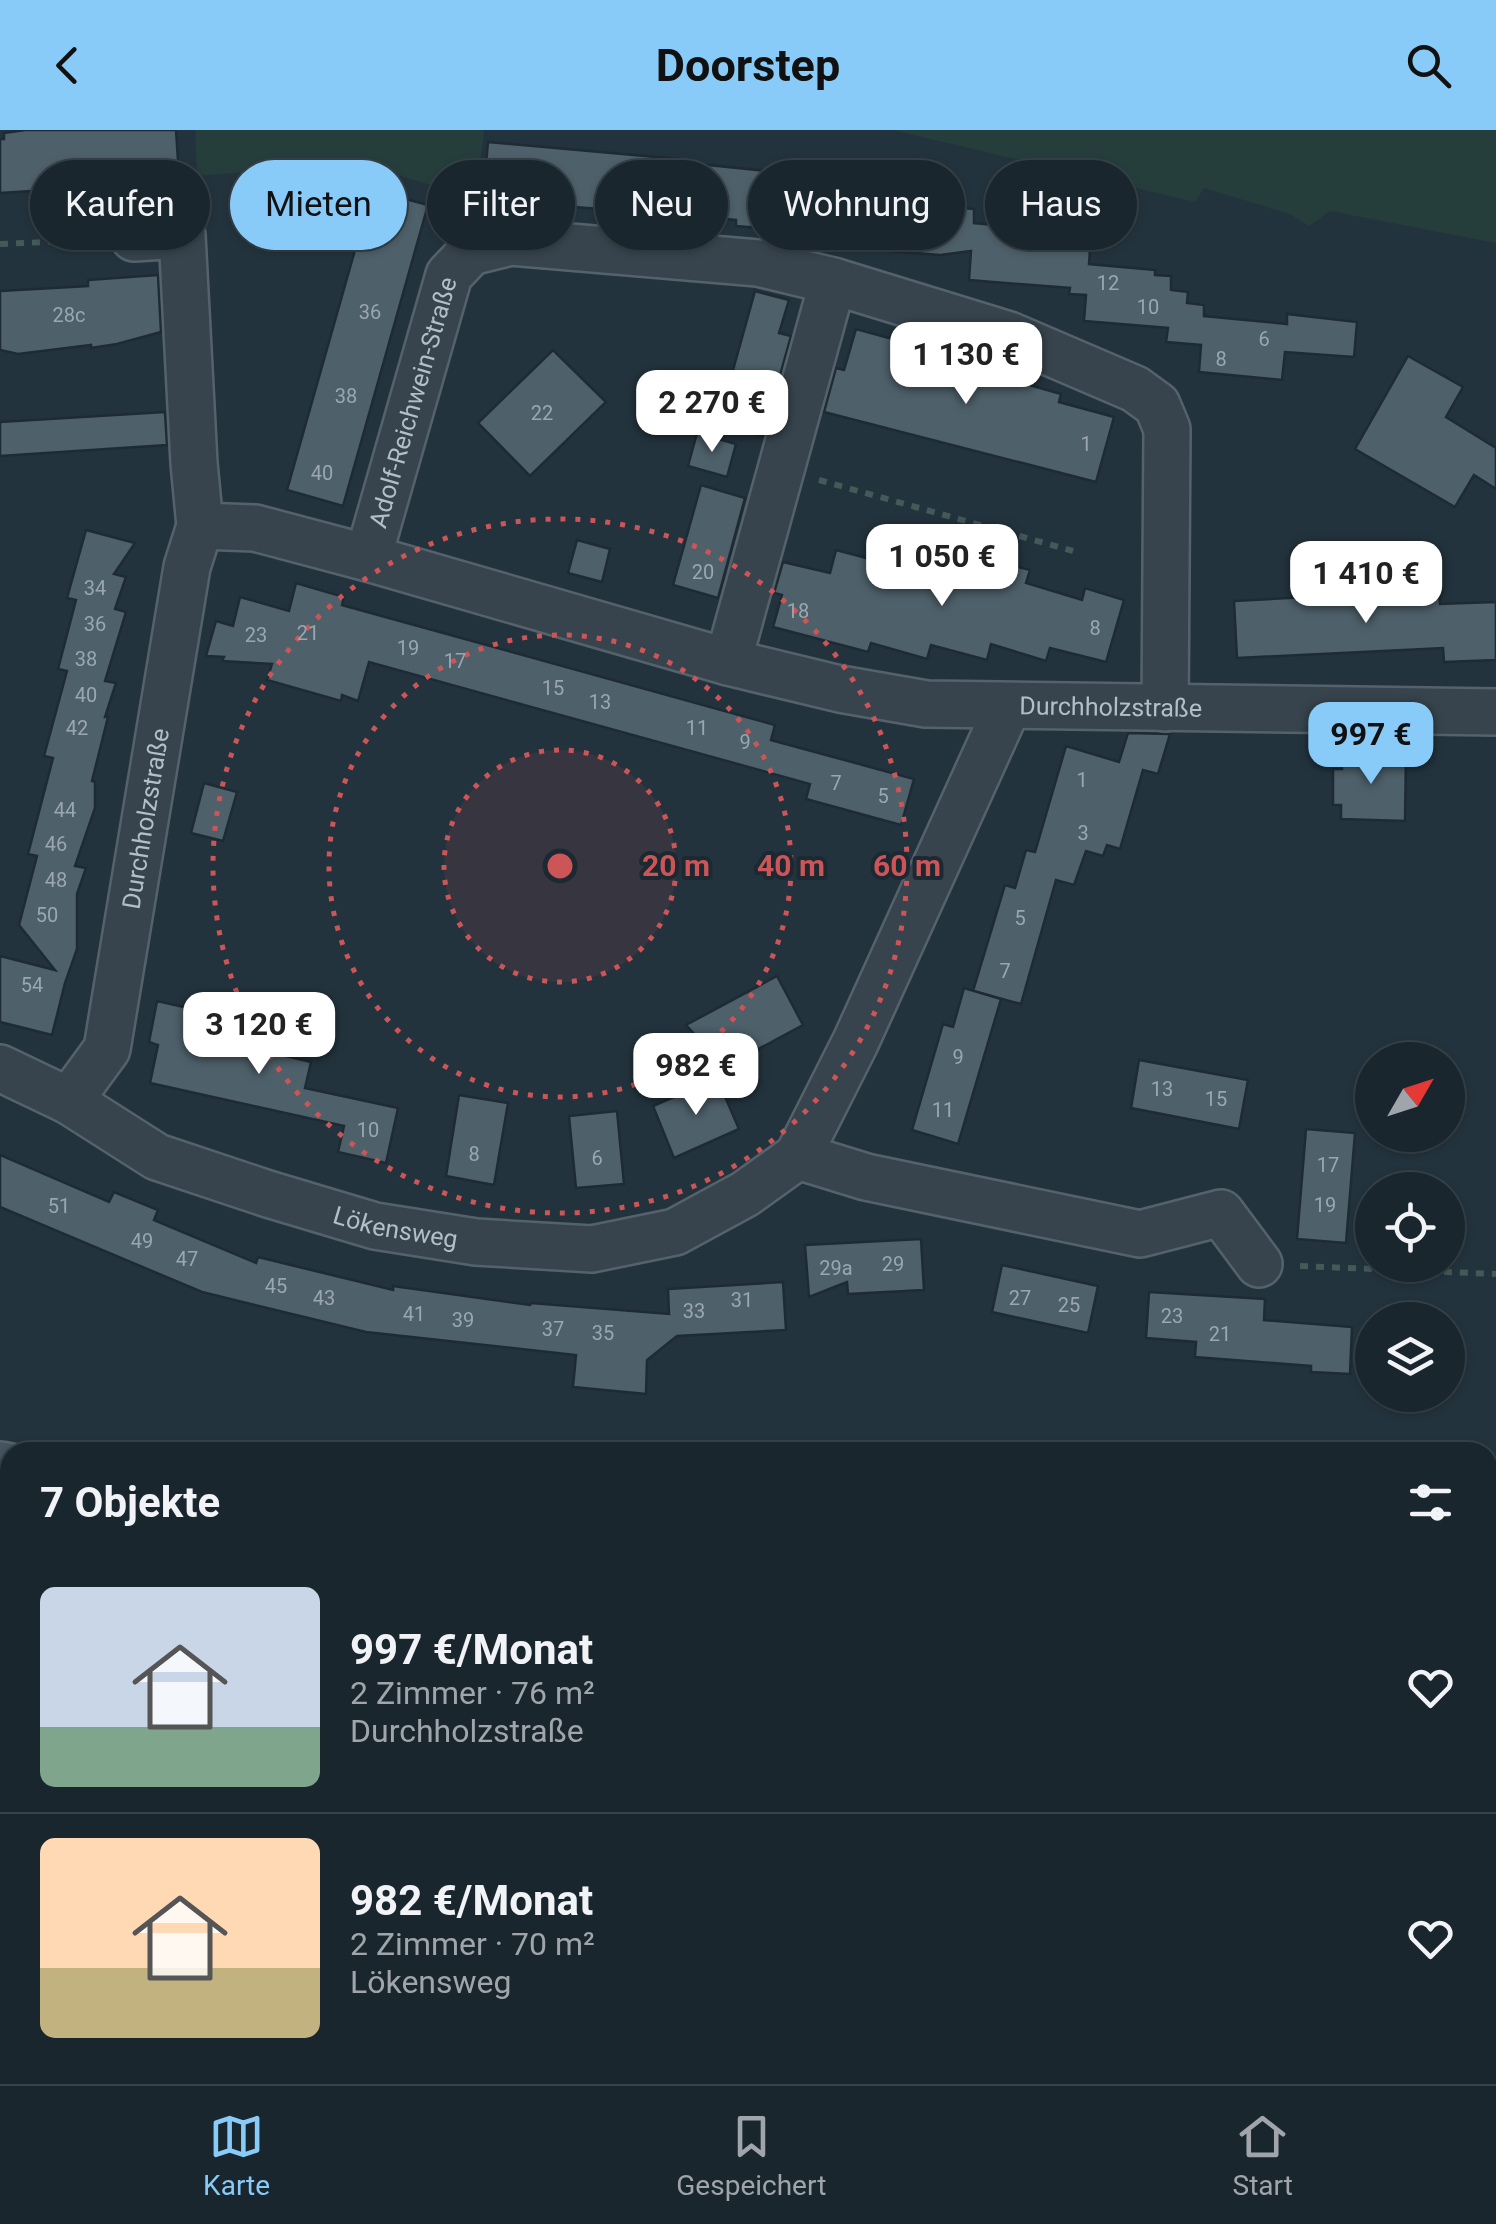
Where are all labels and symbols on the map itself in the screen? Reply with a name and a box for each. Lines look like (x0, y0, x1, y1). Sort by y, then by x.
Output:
house number: 12 (1097, 271, 1119, 295)
street label: Adolf-Reichwein-Straße (363, 273, 462, 531)
house number: 10 (1137, 295, 1159, 319)
house number: 36 (359, 300, 381, 324)
house number: 28c (53, 303, 85, 327)
pin: 1 130 € (874, 322, 1058, 407)
house number: 6 (1258, 327, 1270, 351)
house number: 8 (1215, 347, 1227, 371)
pin: 2 270 € (620, 370, 804, 455)
house number: 38 (335, 384, 357, 408)
house number: 22 (531, 401, 553, 425)
house number: 1 (1080, 432, 1092, 456)
house number: 40 (311, 461, 333, 485)
pin: 1 050 € (850, 524, 1034, 609)
pin: 1 410 € (1274, 541, 1458, 626)
house number: 20 (692, 560, 714, 584)
house number: 34 (84, 576, 106, 600)
house number: 18 (787, 599, 809, 623)
house number: 36 (84, 612, 106, 636)
house number: 8 (1089, 616, 1101, 640)
house number: 21 (297, 621, 319, 645)
house number: 23 (245, 623, 267, 647)
house number: 19 (397, 636, 419, 660)
house number: 38 (75, 647, 97, 671)
house number: 17 (444, 649, 466, 673)
house number: 15 (542, 676, 564, 700)
house number: 40 (75, 683, 97, 707)
house number: 13 (589, 690, 611, 714)
street label: Durchholzstraße (1019, 691, 1202, 722)
pin: 997 € (1301, 702, 1441, 787)
house number: 42 (66, 716, 88, 740)
house number: 11 (686, 716, 708, 740)
street label: Durchholzstraße (116, 726, 175, 911)
house number: 9 (739, 730, 751, 754)
house number: 1 (1076, 768, 1088, 792)
house number: 7 (830, 771, 842, 795)
house number: 5 (877, 784, 889, 808)
house number: 44 (54, 798, 76, 822)
house number: 3 (1077, 821, 1089, 845)
house number: 46 (45, 832, 67, 856)
centre of rings (542, 848, 578, 884)
text: 20 m (642, 848, 710, 883)
text: 40 m (757, 848, 825, 883)
text: 60 m (873, 848, 941, 883)
house number: 48 (45, 868, 67, 892)
house number: 50 (36, 903, 58, 927)
house number: 5 (1014, 906, 1026, 930)
house number: 7 (999, 959, 1011, 983)
house number: 54 (21, 973, 43, 997)
pin: 3 120 € (167, 992, 351, 1077)
pin: 982 € (626, 1033, 766, 1118)
north arrow (1355, 1042, 1465, 1152)
house number: 9 (952, 1045, 964, 1069)
house number: 13 (1151, 1077, 1173, 1101)
house number: 15 (1205, 1087, 1227, 1111)
house number: 11 (932, 1098, 954, 1122)
house number: 10 (357, 1118, 379, 1142)
house number: 8 (468, 1142, 480, 1166)
house number: 6 (591, 1146, 603, 1170)
house number: 17 (1317, 1153, 1339, 1177)
house number: 19 (1314, 1193, 1336, 1217)
house number: 51 (48, 1194, 70, 1218)
street label: Lökensweg (330, 1200, 460, 1253)
house number: 49 (131, 1229, 153, 1253)
house number: 47 (176, 1247, 198, 1271)
house number: 29 (882, 1252, 904, 1276)
house number: 29a (819, 1256, 853, 1280)
house number: 45 (265, 1274, 287, 1298)
house number: 43 (313, 1286, 335, 1310)
house number: 27 (1009, 1286, 1031, 1310)
house number: 31 (731, 1288, 753, 1312)
house number: 25 (1058, 1293, 1080, 1317)
house number: 33 (683, 1299, 705, 1323)
house number: 41 (403, 1302, 425, 1326)
house number: 23 (1161, 1304, 1183, 1328)
house number: 39 (452, 1308, 474, 1332)
house number: 37 (542, 1317, 564, 1341)
house number: 35 (592, 1321, 614, 1345)
house number: 21 (1209, 1322, 1231, 1346)

